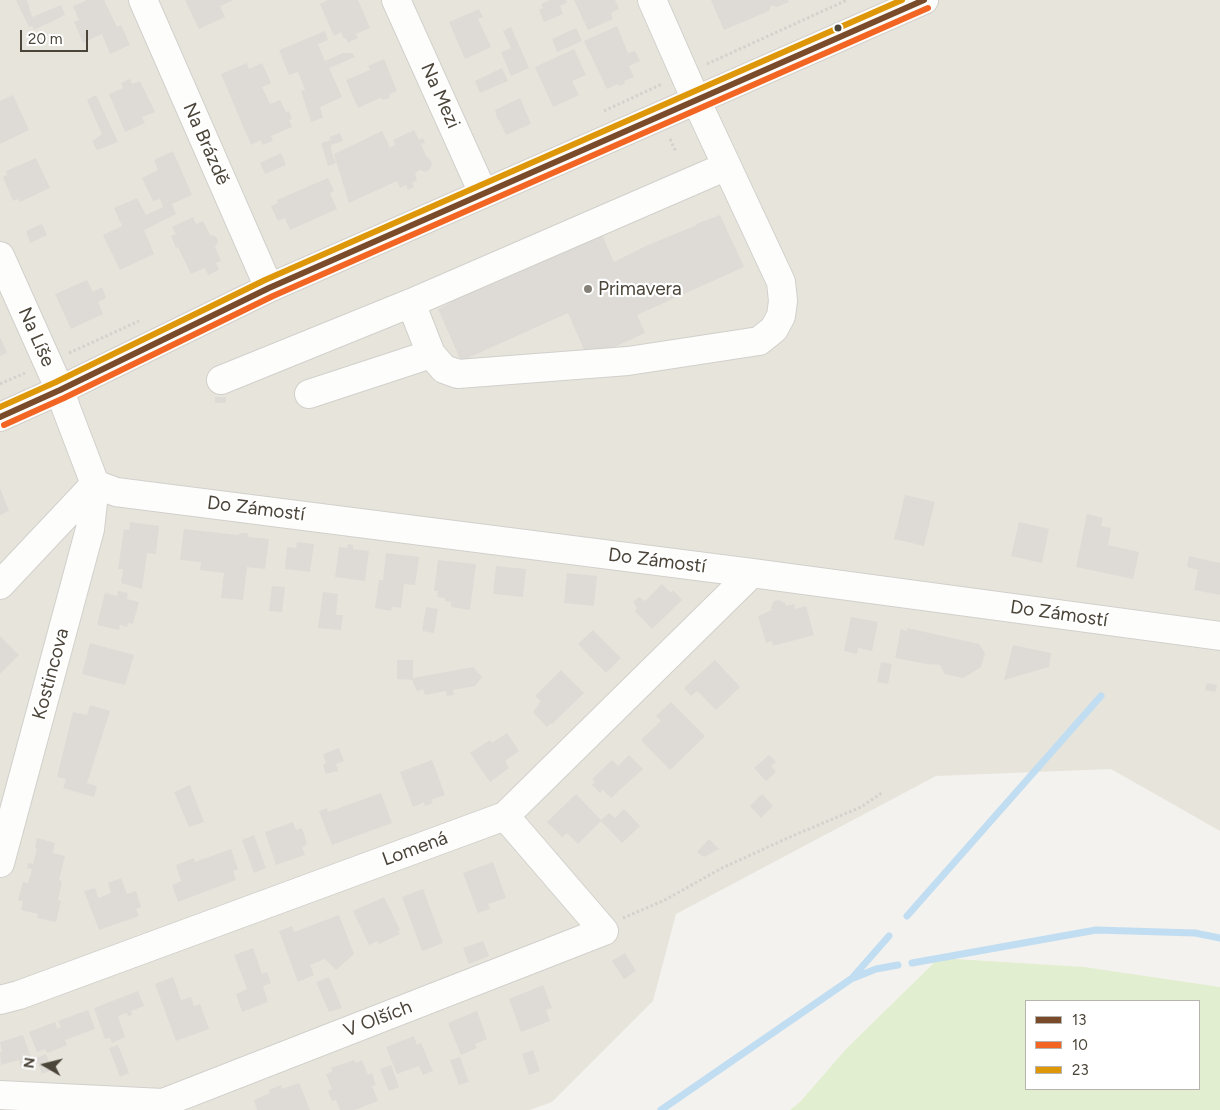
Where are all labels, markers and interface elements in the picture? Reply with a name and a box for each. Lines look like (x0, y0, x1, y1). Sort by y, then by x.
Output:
scale bar (22, 20, 90, 52)
unlabelled marker (833, 23, 843, 33)
text: 20 m (28, 30, 62, 48)
street label: Na Mezi (415, 60, 465, 132)
street label: Na Brázdě (178, 99, 234, 189)
place label: Primavera (598, 278, 682, 300)
marker: Primavera (582, 283, 594, 295)
street label: Na Líše (13, 304, 59, 370)
street label: Do Zámostí (206, 492, 306, 526)
street label: Do Zámostí (607, 544, 707, 578)
street label: Do Zámostí (1009, 596, 1109, 632)
street label: Kostincova (28, 626, 74, 722)
street label: Lomená (379, 827, 451, 871)
street label: V Olších (341, 996, 415, 1042)
legend (1025, 1000, 1200, 1090)
text: 13 (1072, 1011, 1086, 1029)
text: 10 (1072, 1036, 1088, 1054)
north arrow (20, 1040, 70, 1090)
text: N (20, 1056, 39, 1069)
text: 23 (1072, 1061, 1089, 1079)

